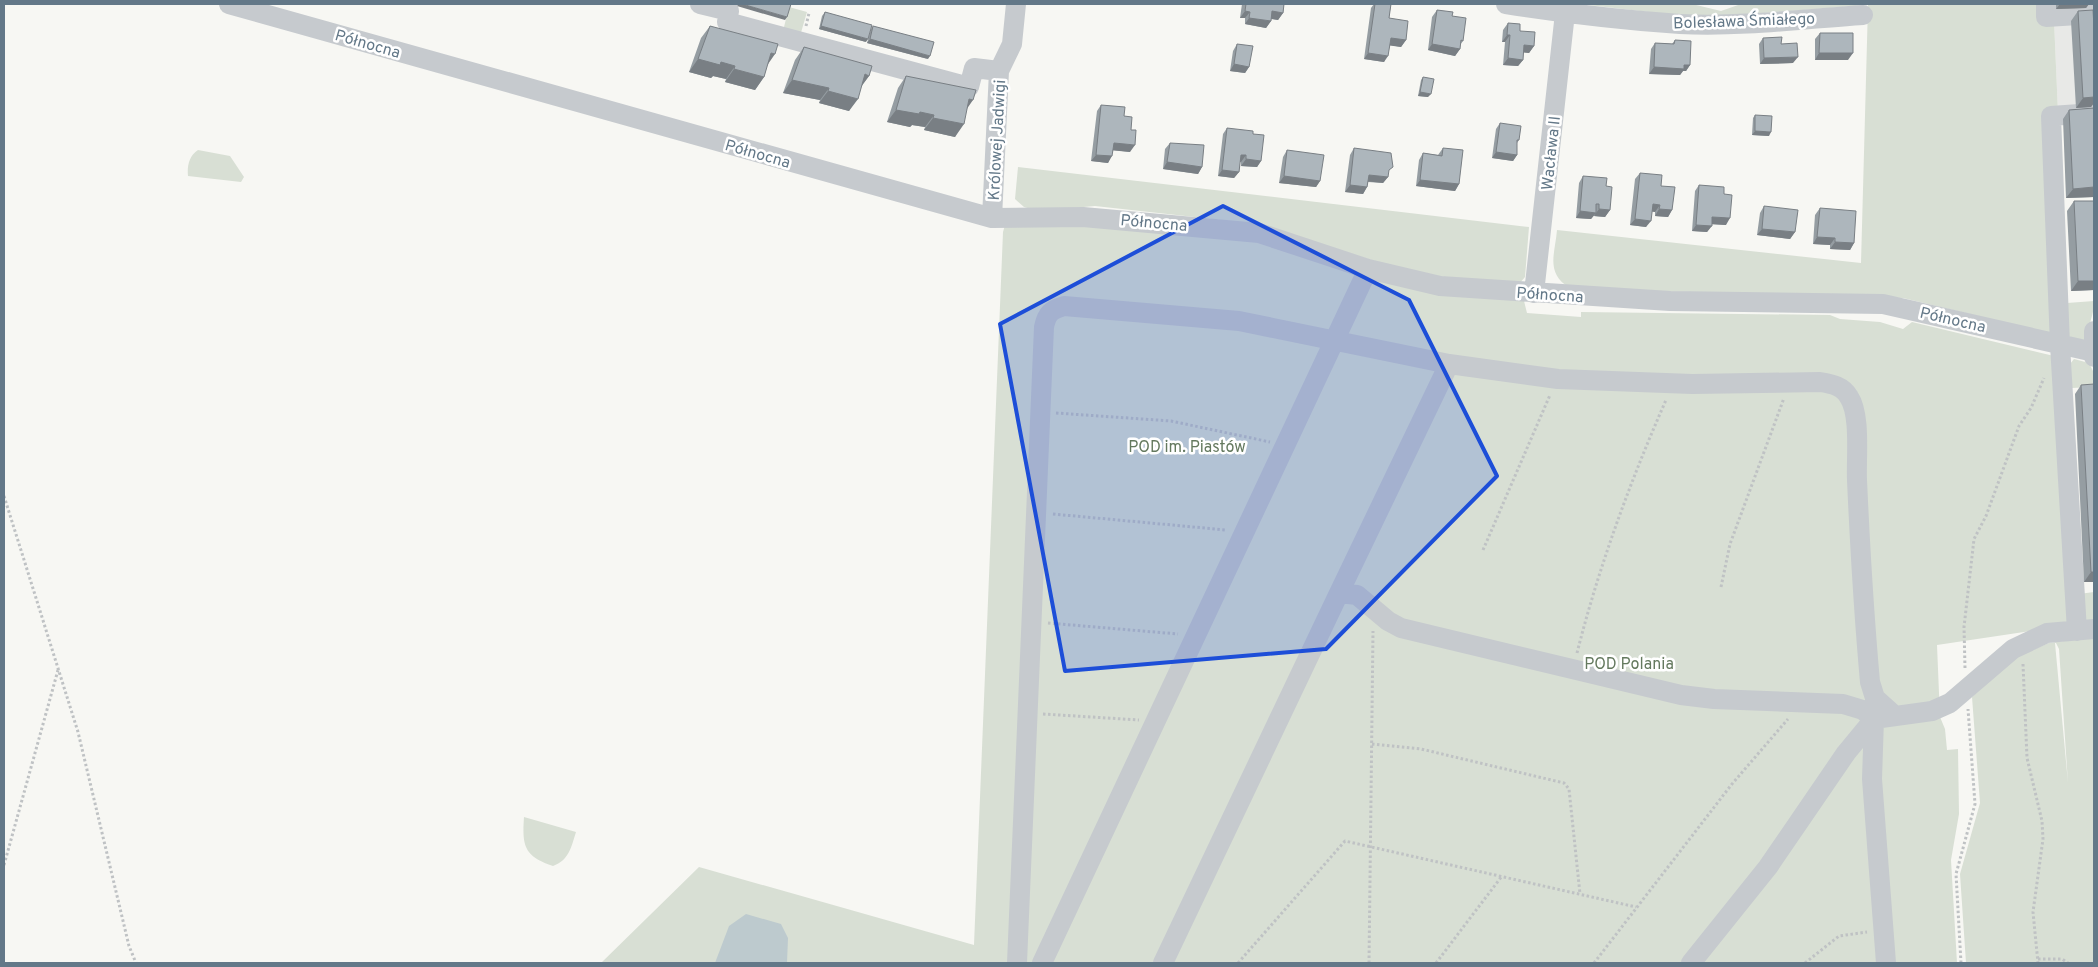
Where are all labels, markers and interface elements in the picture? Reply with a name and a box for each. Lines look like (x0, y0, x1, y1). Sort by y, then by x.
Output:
street label: Bolesława Śmiałego (1673, 8, 1816, 34)
street label: Północna (332, 26, 403, 64)
street label: Królowej Jadwigi (985, 79, 1011, 201)
street label: Wacława II (1538, 115, 1566, 191)
street label: Północna (722, 136, 793, 174)
street label: Północna (1119, 211, 1188, 237)
street label: Północna (1516, 284, 1584, 308)
street label: Północna (1918, 304, 1988, 338)
park label: POD im. Piastów (1128, 438, 1246, 458)
park label: POD Polania (1584, 655, 1674, 675)

